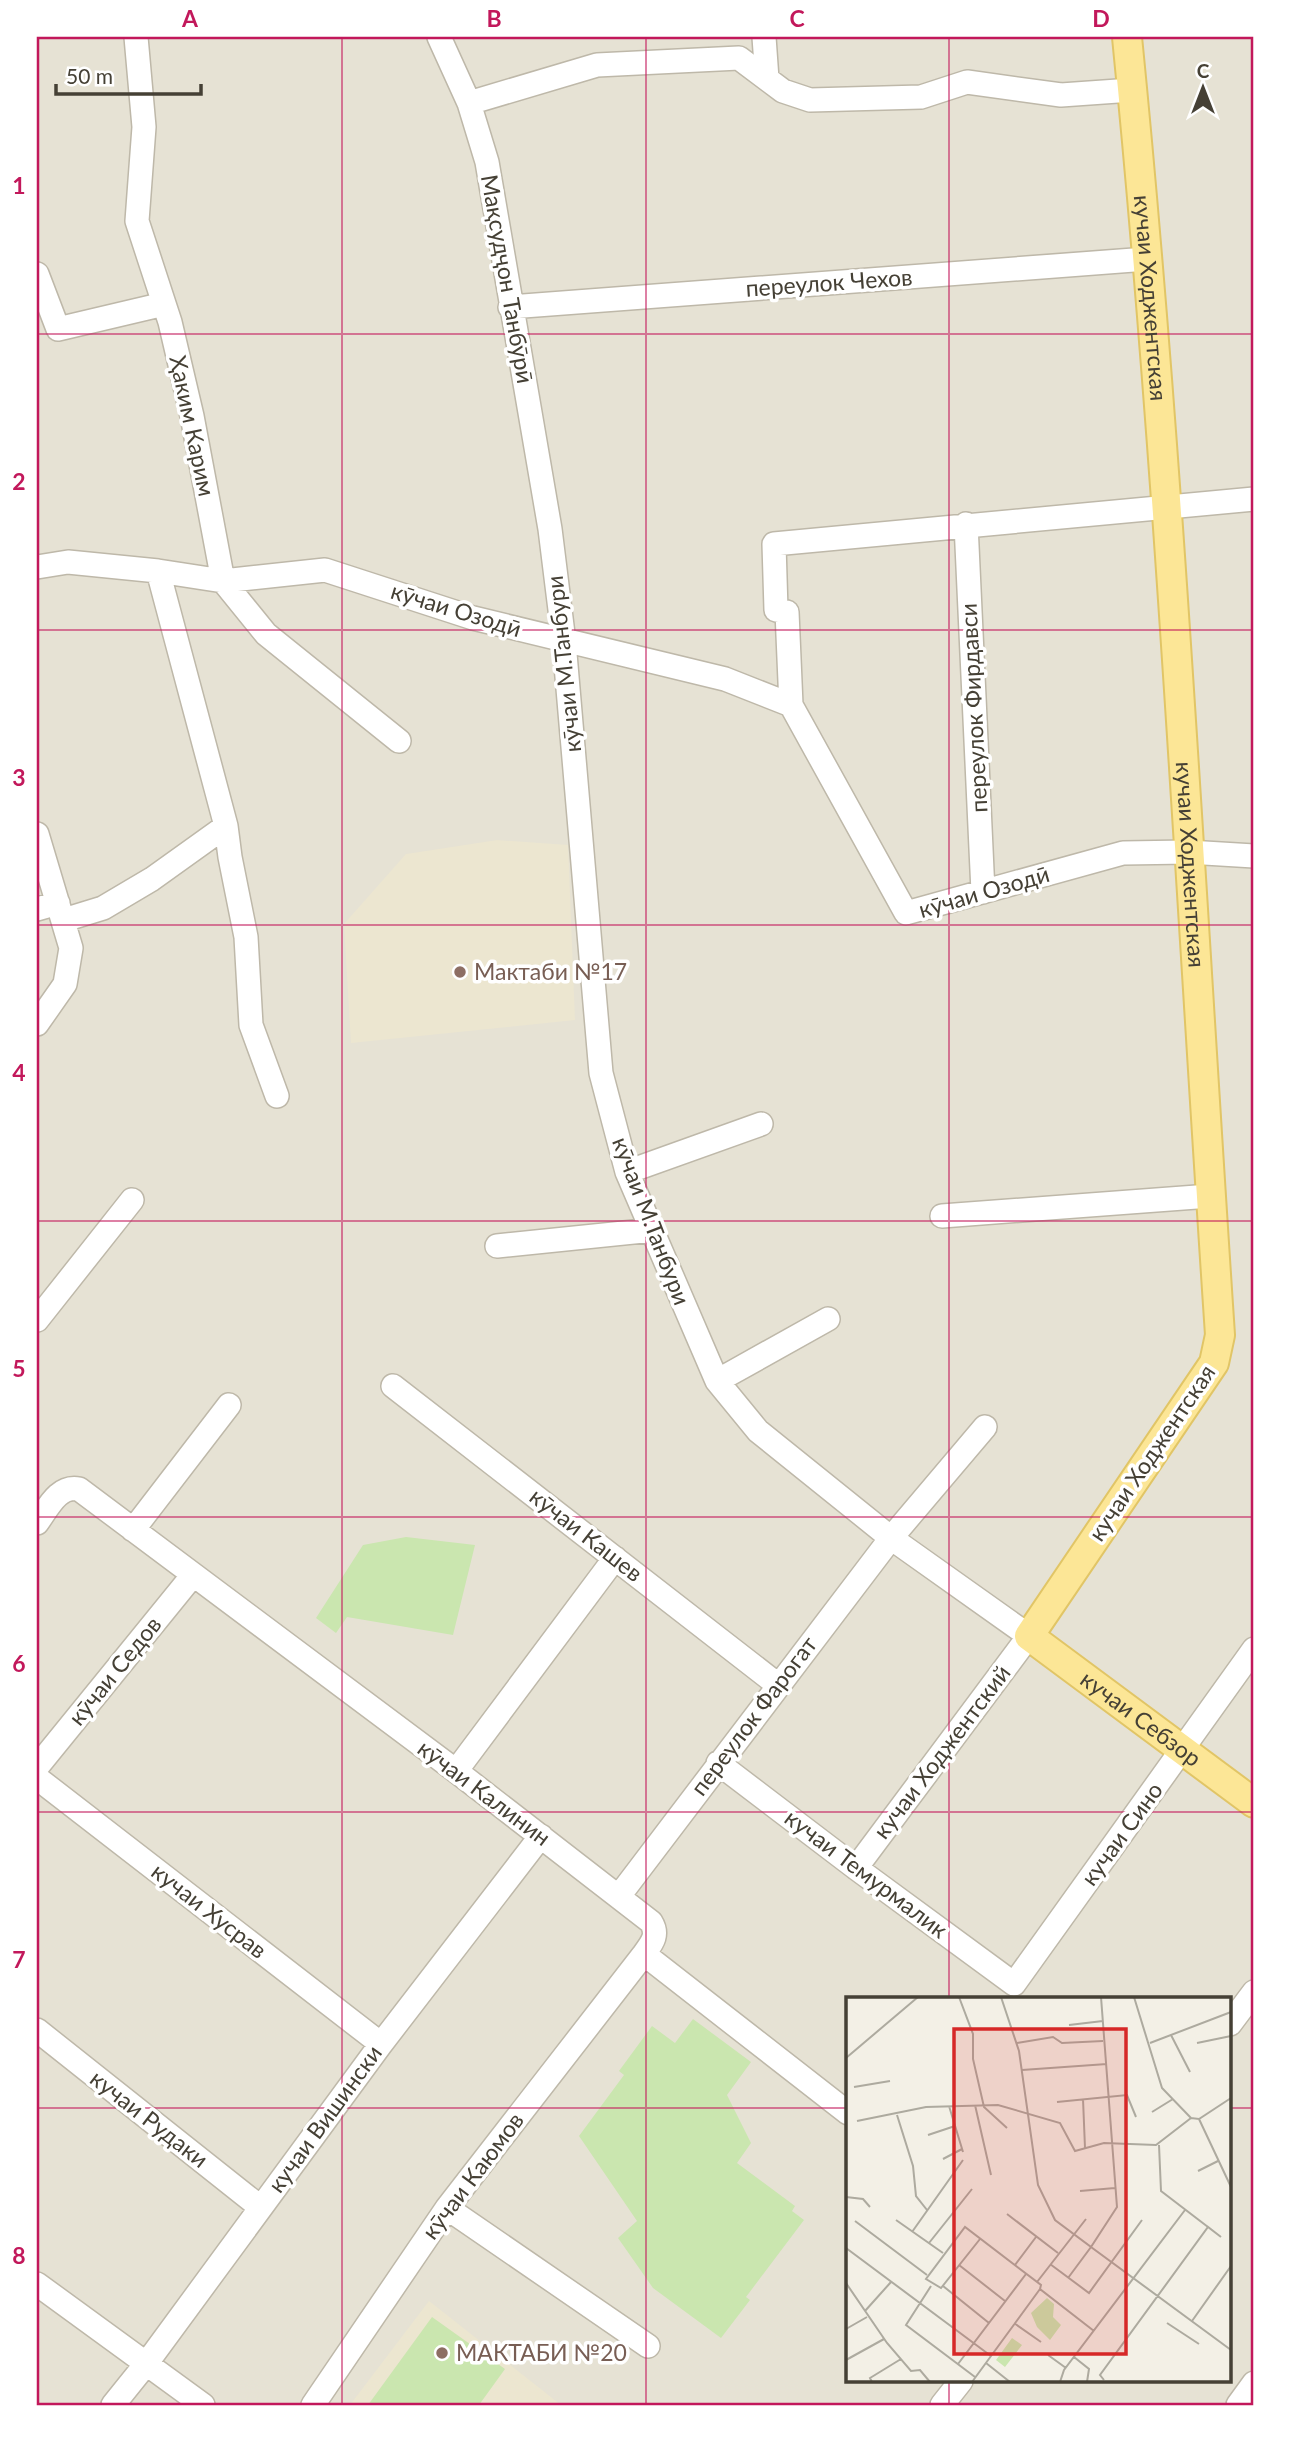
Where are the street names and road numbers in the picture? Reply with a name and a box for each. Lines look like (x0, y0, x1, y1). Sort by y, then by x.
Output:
street label: Мақсудҷон Танбӯрӣ (476, 172, 540, 385)
street label: кучаи Ходжентская (1129, 194, 1174, 402)
street label: переулок Чехов (745, 262, 913, 302)
street label: Ҳаким Карим (164, 353, 222, 499)
street label: кӯчаи М.Танбури (540, 574, 586, 754)
street label: кӯчаи Озодӣ (388, 576, 525, 642)
street label: переулок Фирдавси (954, 603, 992, 813)
street label: кучаи Ходжентская (1171, 760, 1212, 968)
street label: кӯчаи Озодӣ (915, 859, 1052, 923)
street label: кӯчаи М.Танбури (607, 1133, 697, 1309)
street label: кучаи Ходжентская (1082, 1359, 1221, 1546)
street label: кӯчаи Кашев (525, 1482, 649, 1587)
street label: кӯчаи Седов (62, 1610, 167, 1730)
street label: переулок Фарогат (684, 1630, 822, 1801)
street label: кучаи Ходжентский (867, 1659, 1016, 1844)
street label: кучаи Себзор (1076, 1664, 1207, 1772)
street label: кӯчаи Калинин (413, 1733, 556, 1851)
street label: кучаи Сино (1074, 1776, 1168, 1890)
street label: кучаи Темурмалик (780, 1803, 953, 1944)
street label: кучаи Хусрав (147, 1857, 273, 1964)
street label: кучаи Вишински (261, 2039, 387, 2198)
street label: кучаи Рудаки (85, 2064, 214, 2173)
street label: кӯчаи Каюмов (415, 2106, 529, 2244)

